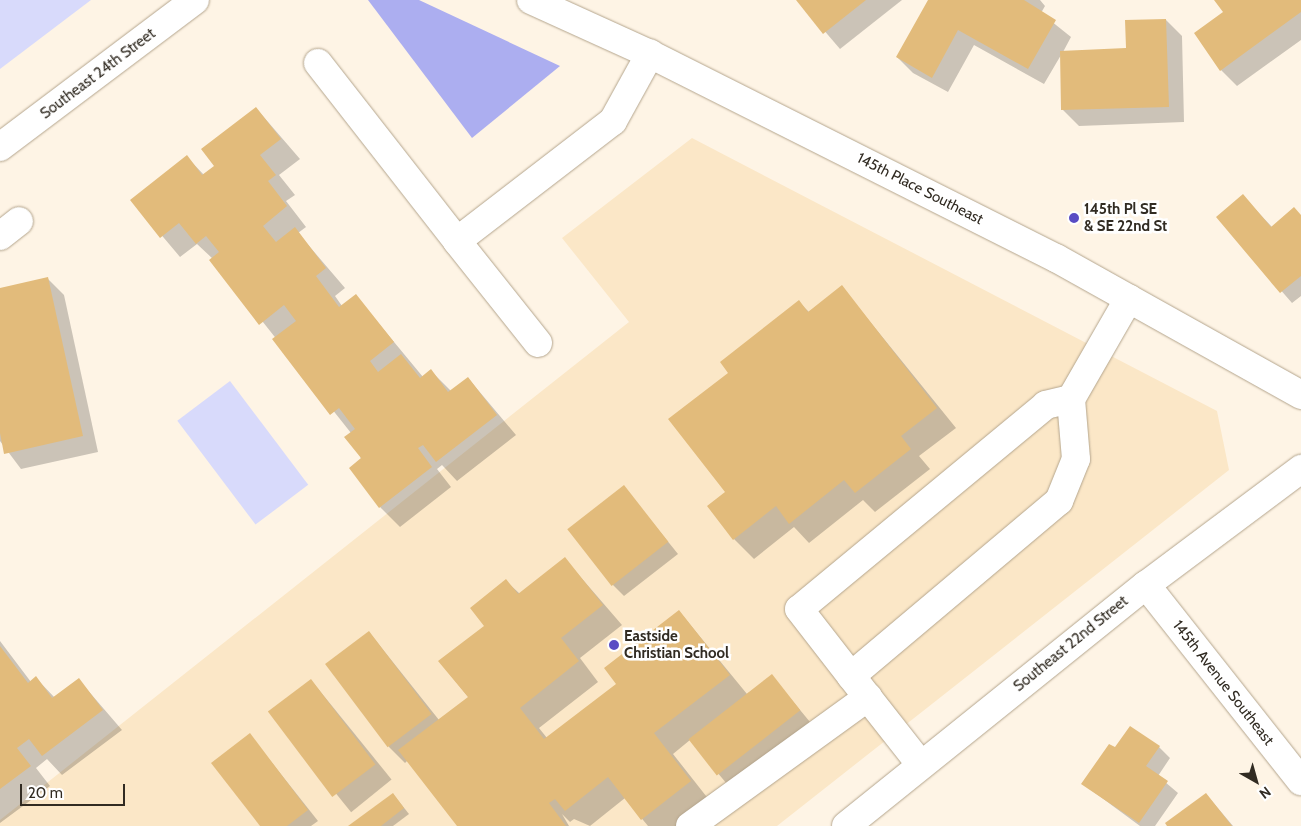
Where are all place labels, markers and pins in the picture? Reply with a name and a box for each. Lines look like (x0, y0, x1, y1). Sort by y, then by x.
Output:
place label: 145th Pl SE & SE 22nd St (1084, 200, 1167, 235)
marker: 145th Pl SE & SE 22nd St (1068, 212, 1080, 224)
place label: Eastside Christian School (624, 627, 729, 662)
marker: Eastside Christian School (608, 639, 620, 651)

